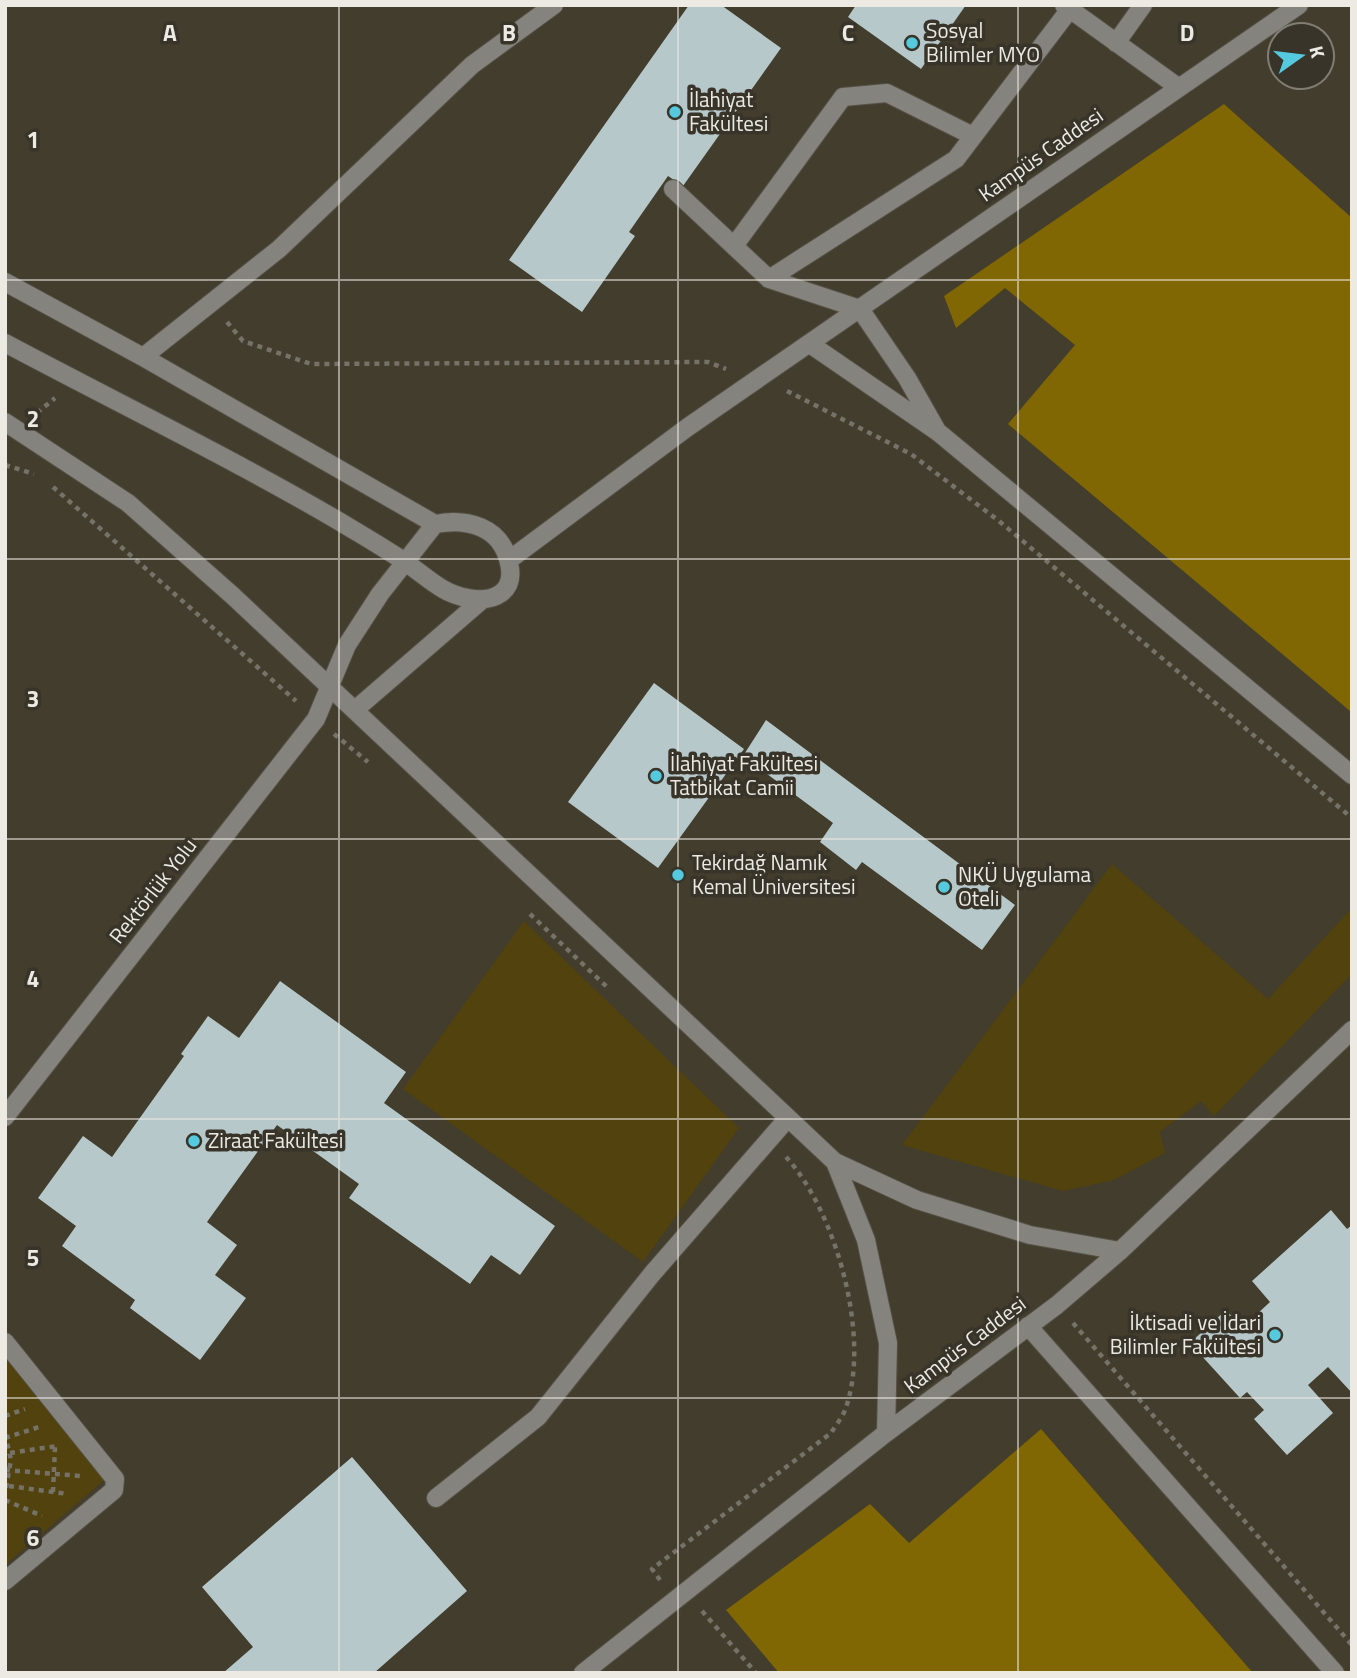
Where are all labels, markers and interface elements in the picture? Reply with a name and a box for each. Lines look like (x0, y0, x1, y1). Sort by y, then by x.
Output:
place label: Sosyal Bilimler MYO (926, 14, 1040, 70)
text: A (163, 15, 177, 50)
text: B (502, 15, 516, 50)
text: C (842, 15, 854, 50)
text: D (1180, 15, 1194, 50)
north arrow (1266, 21, 1336, 91)
marker: Sosyal Bilimler MYO (904, 35, 920, 51)
text: K (1303, 43, 1333, 61)
place label: İlahiyat Fakültesi (689, 83, 768, 139)
street label: Kampüs Caddesi (972, 99, 1109, 209)
marker: İlahiyat Fakültesi (667, 104, 683, 120)
text: 1 (27, 122, 39, 157)
text: 2 (27, 401, 39, 436)
text: 3 (27, 681, 39, 716)
place label: İlahiyat Fakültesi Tatbikat Camii (670, 747, 818, 803)
marker: İlahiyat Fakültesi Tatbikat Camii (648, 768, 664, 784)
street label: Rektörlük Yolu (101, 831, 204, 950)
place label: Tekirdağ Namık Kemal Üniversitesi (692, 846, 856, 902)
place label: NKÜ Uygulama Oteli (958, 858, 1092, 914)
marker: Tekirdağ Namık Kemal Üniversitesi (670, 867, 686, 883)
marker: NKÜ Uygulama Oteli (936, 879, 952, 895)
text: 4 (27, 961, 39, 996)
place label: Ziraat Fakültesi (208, 1124, 343, 1156)
marker: Ziraat Fakültesi (186, 1133, 202, 1149)
text: 5 (27, 1240, 39, 1275)
street label: Kampüs Caddesi (897, 1288, 1032, 1401)
place label: İktisadi ve İdari Bilimler Fakültesi (1110, 1306, 1261, 1362)
marker: İktisadi ve İdari Bilimler Fakültesi (1267, 1327, 1283, 1343)
text: 6 (27, 1520, 40, 1555)

